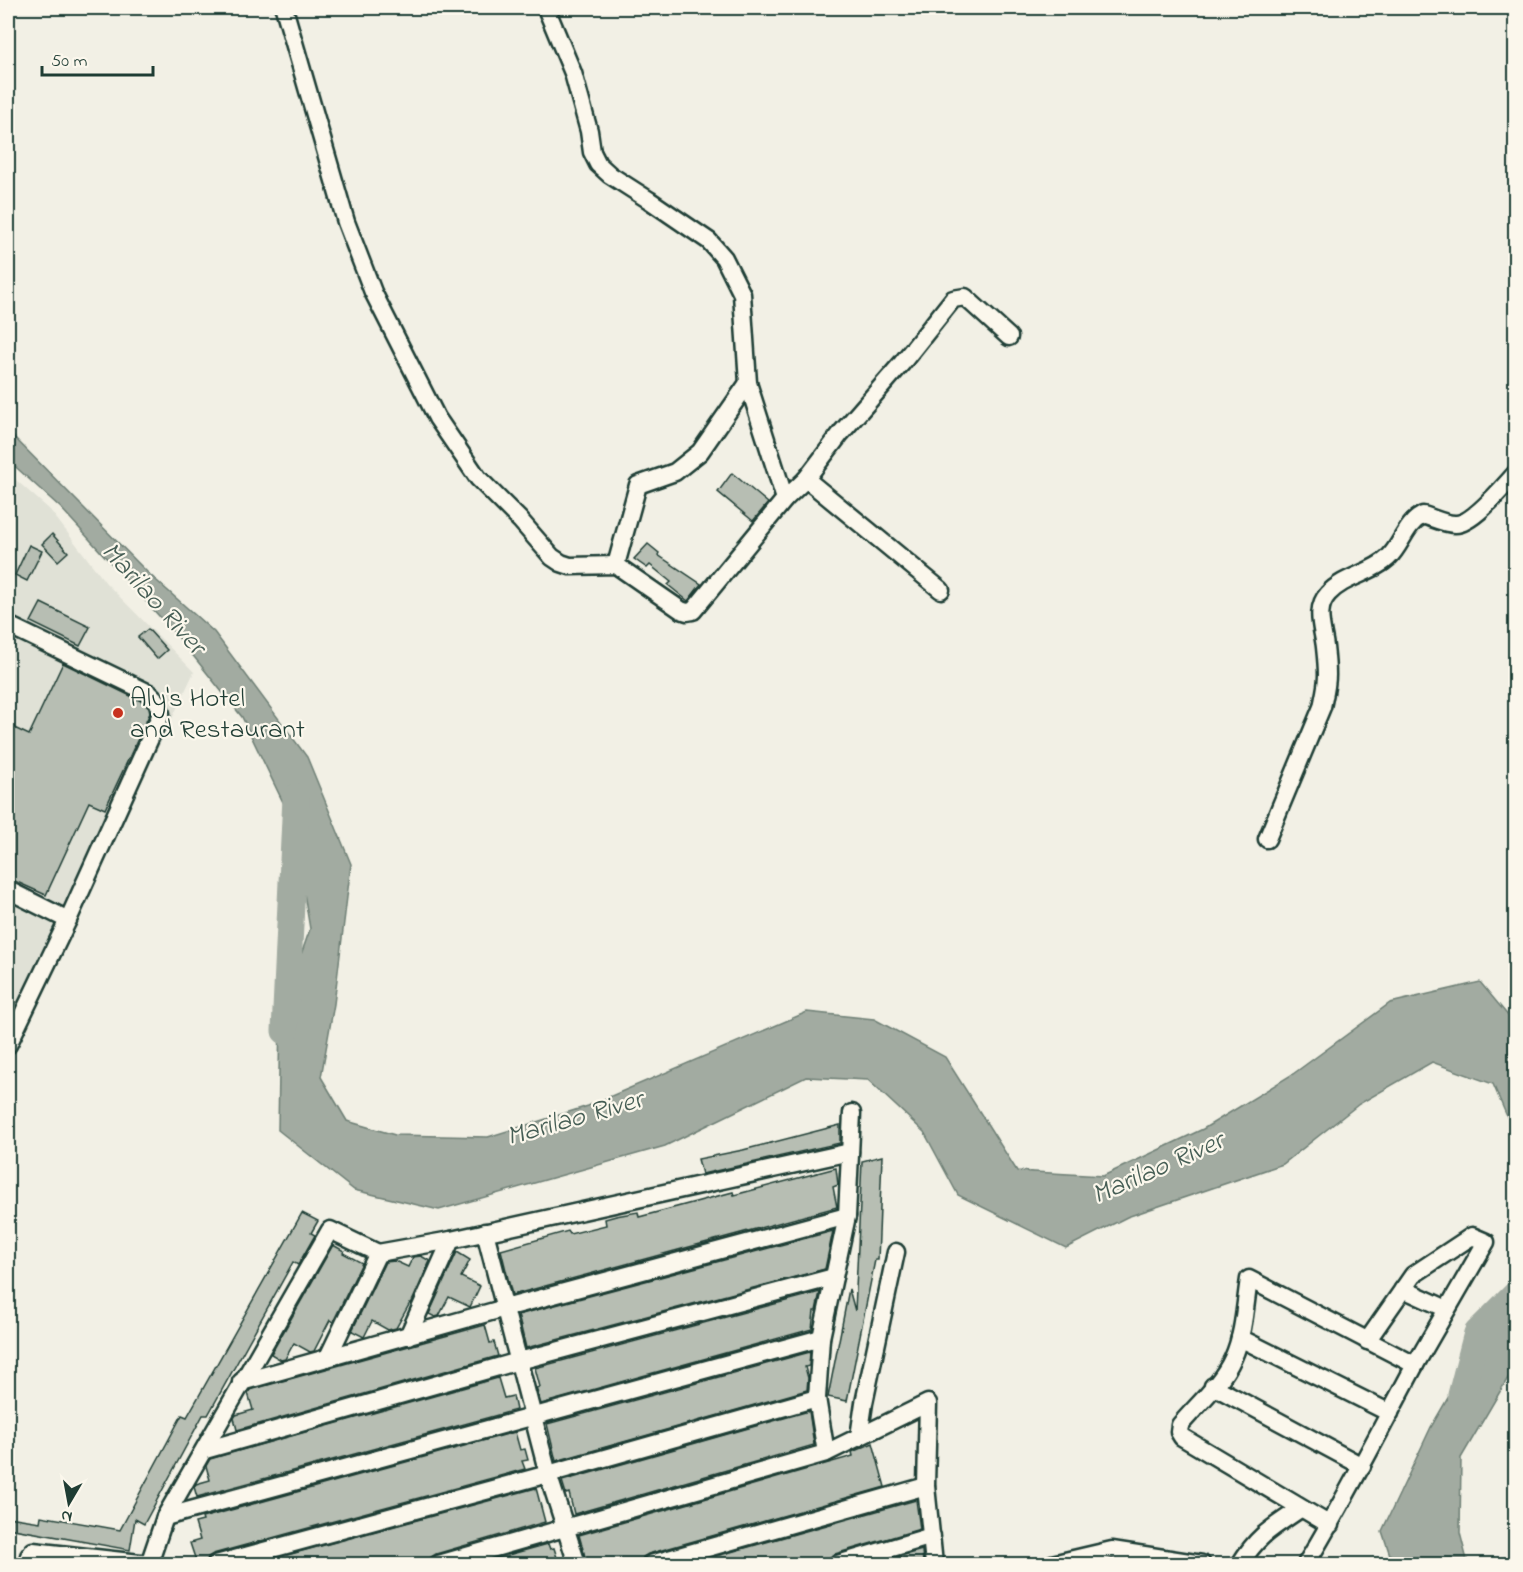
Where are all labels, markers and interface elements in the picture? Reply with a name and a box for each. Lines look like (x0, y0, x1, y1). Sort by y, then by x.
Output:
scale bar (42, 39, 153, 77)
text: 50 m (51, 49, 88, 75)
water label: Marilao River (90, 533, 217, 668)
place label: Aly's Hotel and Restaurant (130, 680, 305, 750)
marker: Aly's Hotel and Restaurant (111, 706, 125, 720)
water label: Marilao River (502, 1079, 651, 1158)
water label: Marilao River (1086, 1121, 1234, 1217)
north arrow (39, 1473, 99, 1533)
text: N (59, 1503, 74, 1529)

